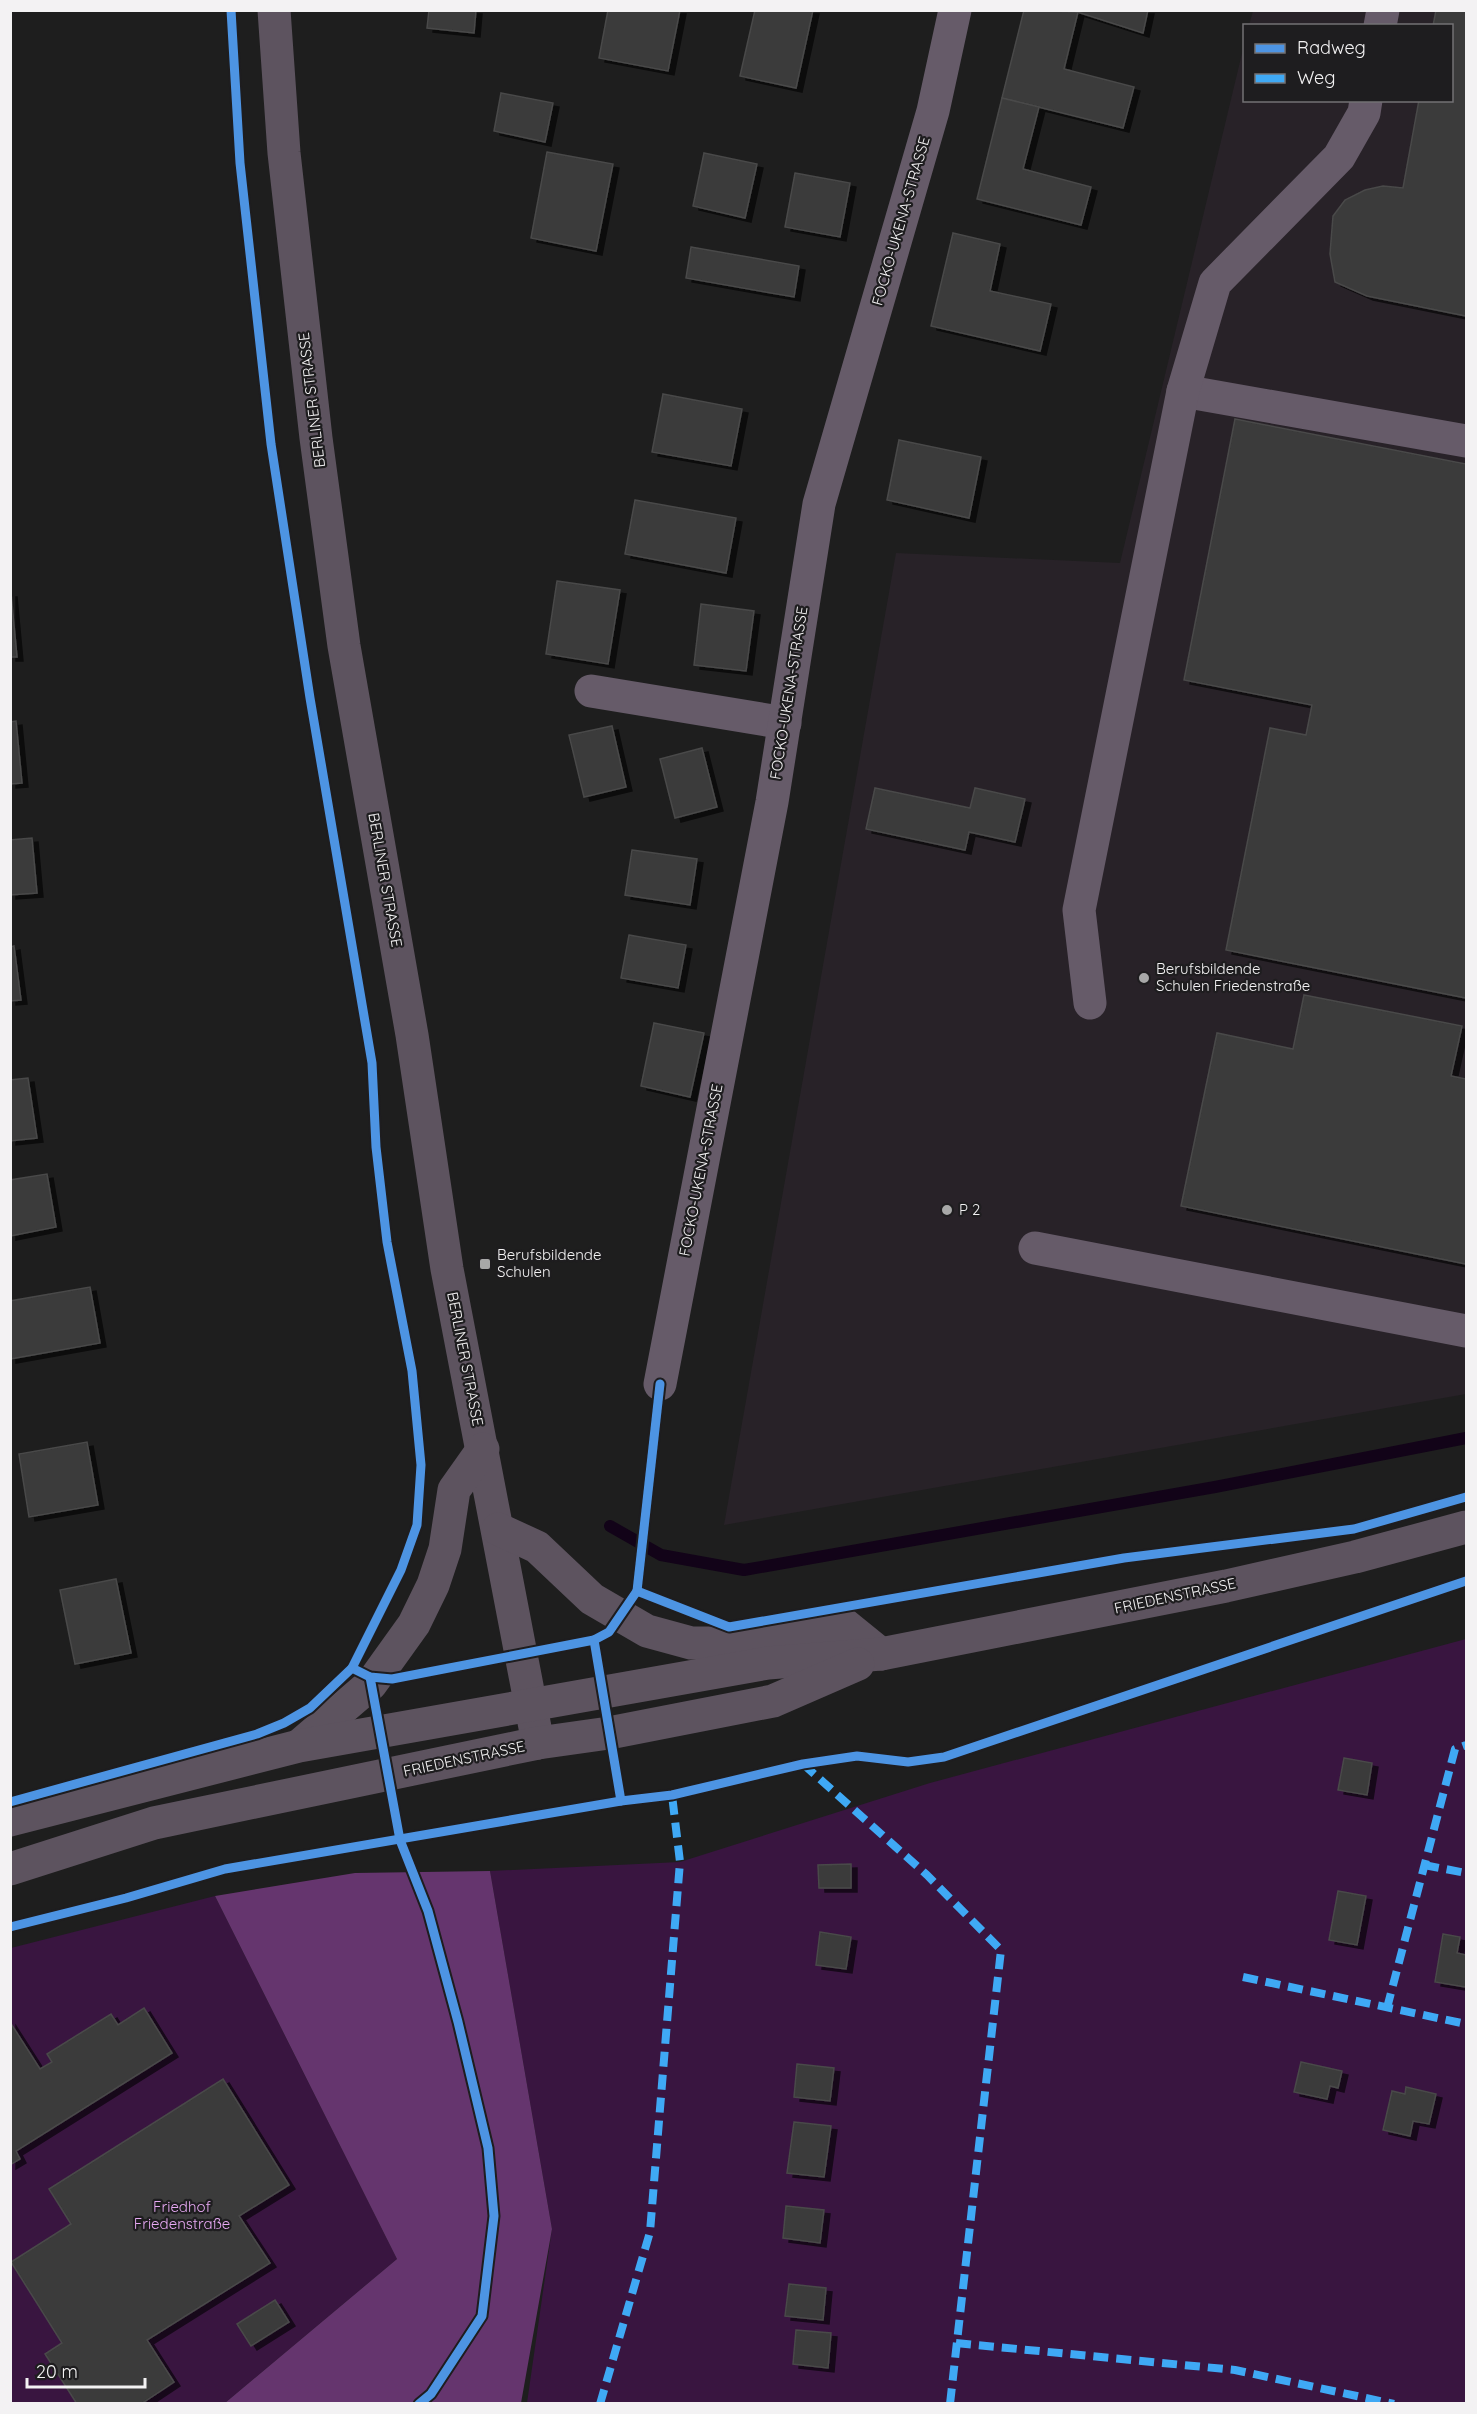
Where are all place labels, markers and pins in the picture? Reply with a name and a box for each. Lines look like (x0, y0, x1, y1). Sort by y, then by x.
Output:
place label: Berufsbildende Schulen Friedenstraße (1156, 959, 1310, 995)
marker: Berufsbildende Schulen Friedenstraße (1137, 971, 1151, 985)
place label: P 2 (959, 1200, 980, 1219)
marker: P 2 (940, 1203, 954, 1217)
place label: Berufsbildende Schulen (497, 1245, 601, 1281)
marker: Berufsbildende Schulen (478, 1257, 492, 1271)

